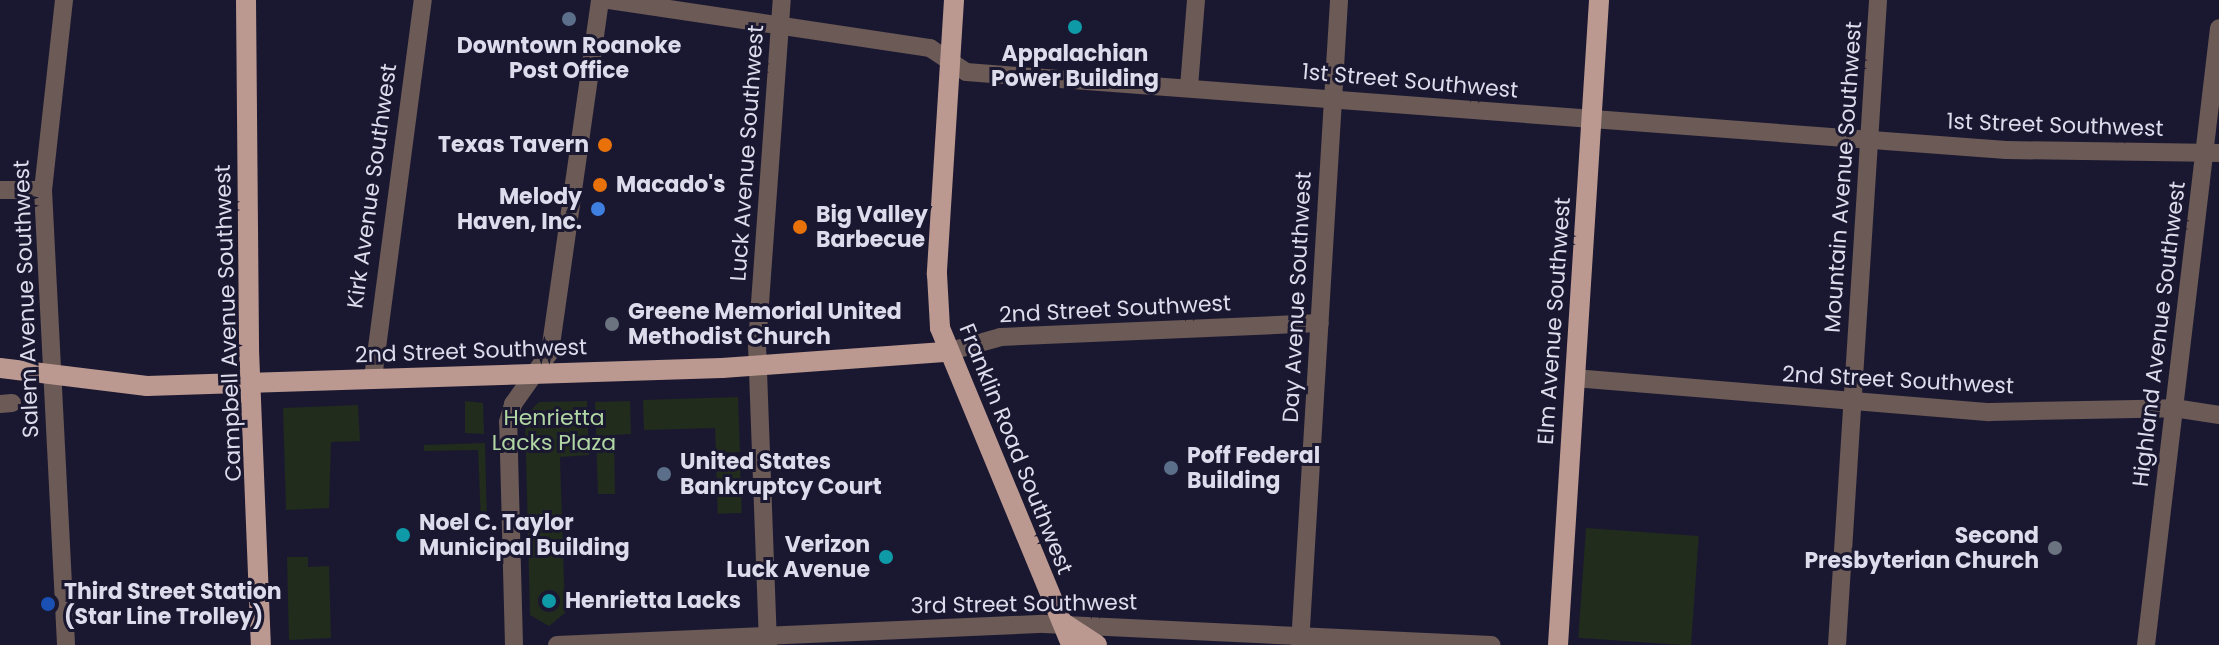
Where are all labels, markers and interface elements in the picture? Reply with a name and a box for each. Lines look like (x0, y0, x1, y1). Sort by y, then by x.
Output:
marker: Downtown Roanoke Post Office (560, 10, 578, 28)
marker: Appalachian Power Building (1066, 18, 1084, 36)
street label: Mountain Avenue Southwest (1819, 20, 1867, 334)
street label: Luck Avenue Southwest (725, 24, 769, 282)
place label: Downtown Roanoke Post Office (457, 32, 681, 84)
place label: Appalachian Power Building (991, 40, 1159, 92)
street label: 1st Street Southwest (1301, 58, 1519, 104)
street label: Kirk Avenue Southwest (342, 62, 402, 310)
street label: 1st Street Southwest (1946, 108, 2164, 142)
place label: Texas Tavern (438, 132, 589, 158)
marker: Texas Tavern (596, 136, 614, 154)
street label: Salem Avenue Southwest (8, 160, 44, 438)
street label: Campbell Avenue Southwest (209, 164, 247, 482)
street label: Day Avenue Southwest (1277, 171, 1317, 423)
place label: Macado's (616, 172, 725, 198)
marker: Macado's (591, 176, 609, 194)
street label: Highland Avenue Southwest (2127, 180, 2191, 488)
place label: Melody Haven, Inc. (457, 183, 582, 234)
street label: Elm Avenue Southwest (1532, 196, 1576, 446)
marker: Melody Haven, Inc. (589, 200, 607, 218)
place label: Big Valley Barbecue (816, 201, 928, 252)
marker: Big Valley Barbecue (791, 218, 809, 236)
street label: 2nd Street Southwest (998, 290, 1232, 328)
place label: Greene Memorial United Methodist Church (628, 298, 902, 350)
marker: Greene Memorial United Methodist Church (603, 315, 621, 333)
street label: Franklin Road Southwest (954, 320, 1078, 578)
street label: 2nd Street Southwest (355, 334, 587, 368)
street label: 2nd Street Southwest (1781, 361, 2015, 399)
park label: Henrietta Lacks Plaza (492, 404, 616, 456)
place label: Poff Federal Building (1187, 442, 1320, 494)
place label: United States Bankruptcy Court (680, 448, 882, 500)
marker: Poff Federal Building (1162, 459, 1180, 477)
marker: United States Bankruptcy Court (655, 465, 673, 483)
place label: Noel C. Taylor Municipal Building (419, 509, 630, 560)
place label: Second Presbyterian Church (1804, 522, 2039, 574)
marker: Noel C. Taylor Municipal Building (394, 526, 412, 544)
place label: Verizon Luck Avenue (726, 531, 870, 582)
marker: Second Presbyterian Church (2046, 539, 2064, 557)
marker: Verizon Luck Avenue (877, 548, 895, 566)
place label: Third Street Station (Star Line Trolley) (64, 578, 282, 630)
place label: Henrietta Lacks (565, 588, 741, 614)
street label: 3rd Street Southwest (911, 589, 1137, 619)
marker: Henrietta Lacks (540, 592, 558, 610)
marker: Third Street Station (Star Line Trolley) (39, 595, 57, 613)

